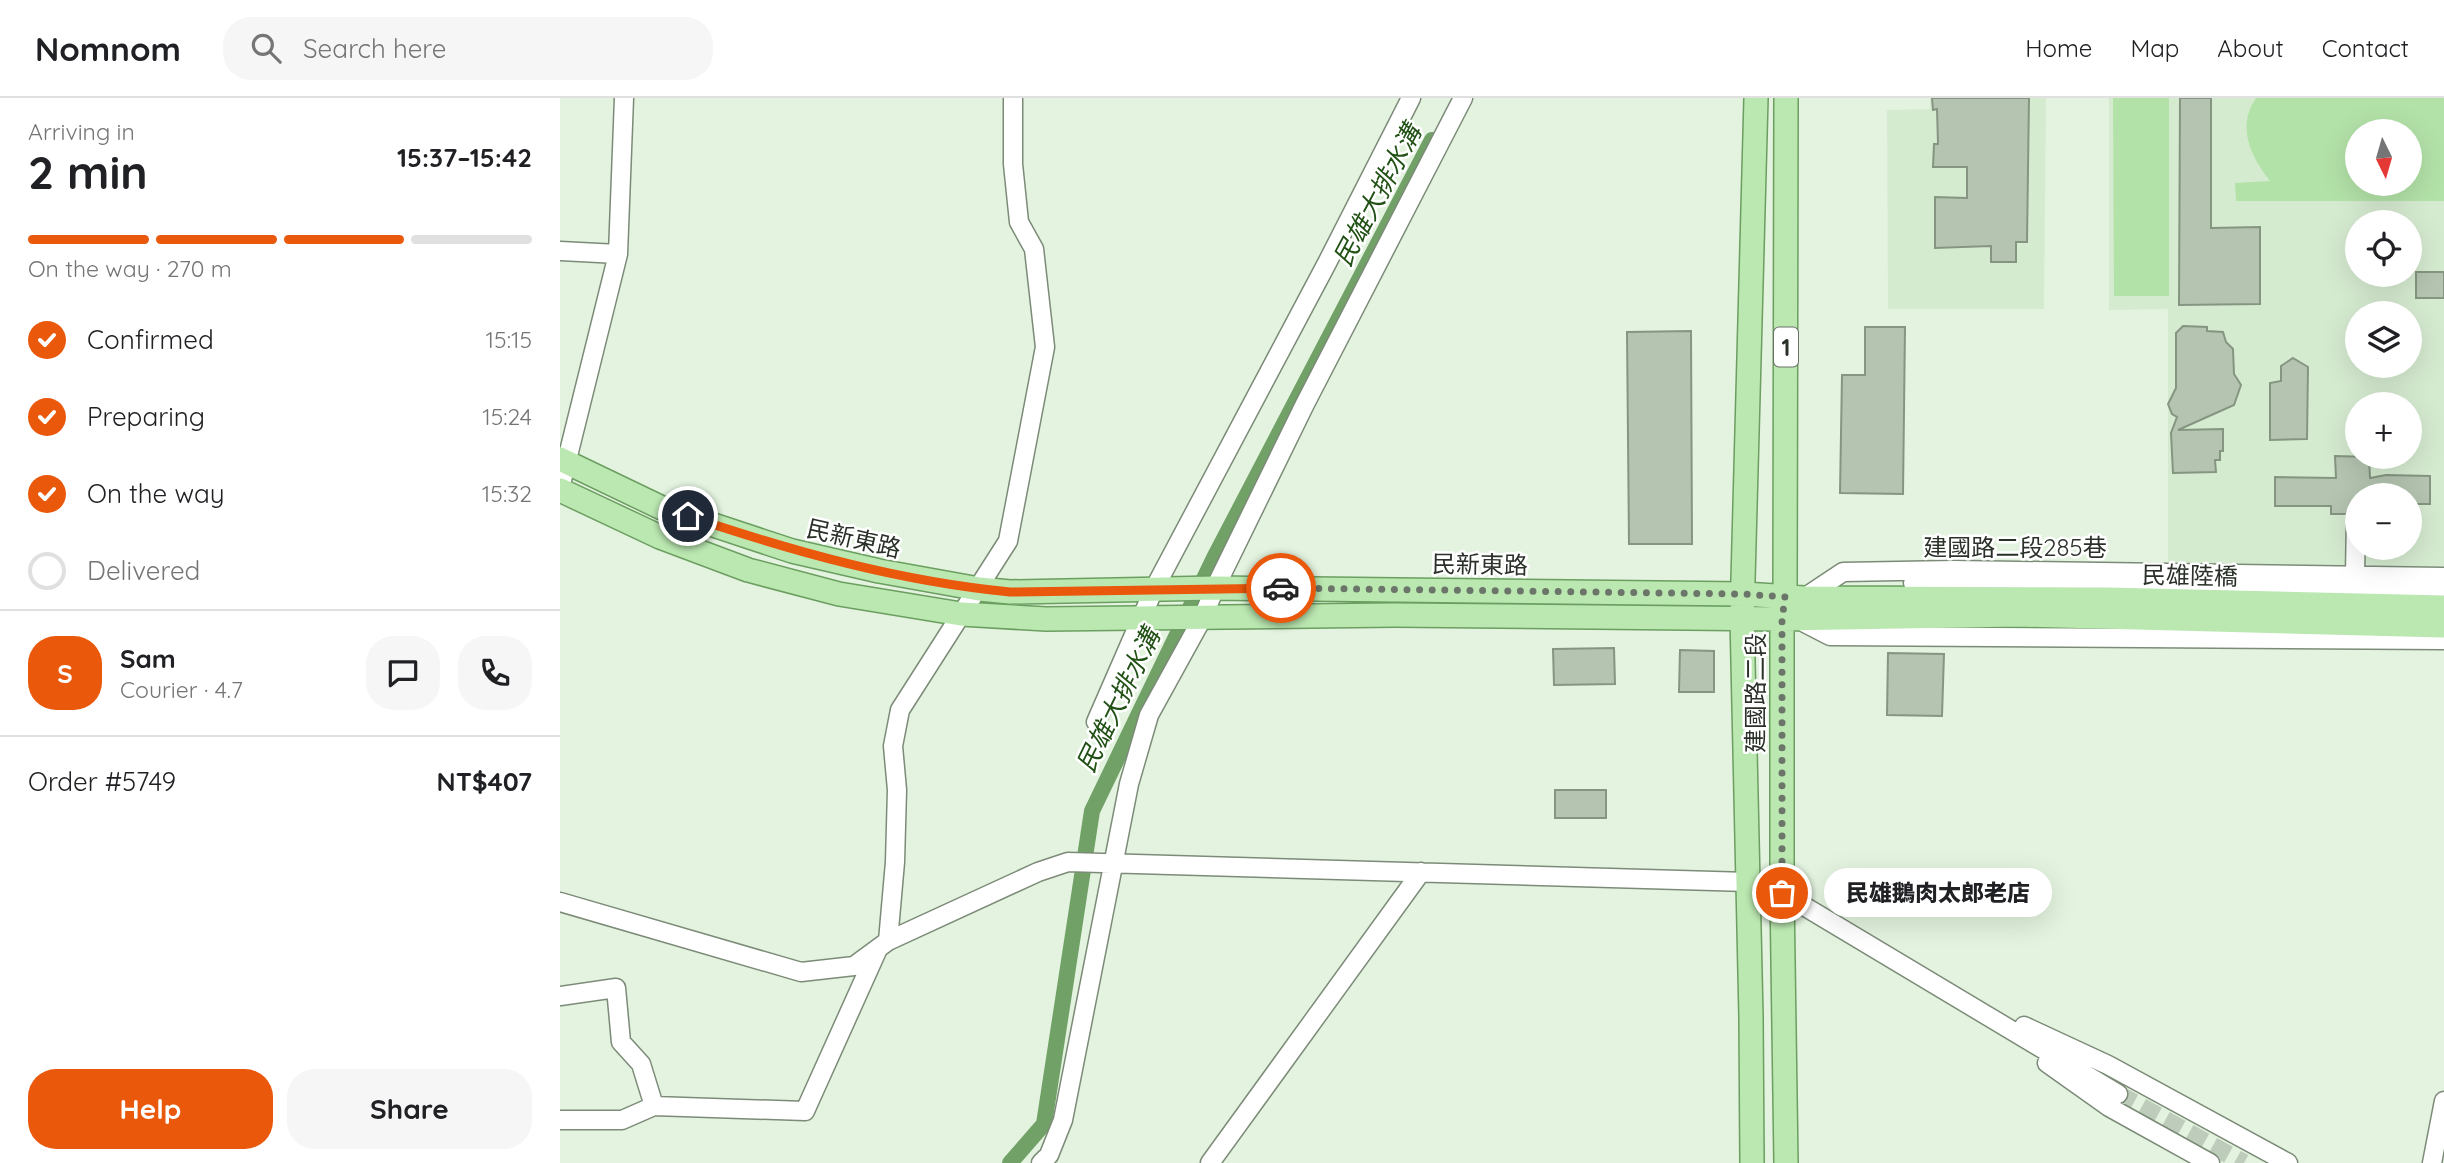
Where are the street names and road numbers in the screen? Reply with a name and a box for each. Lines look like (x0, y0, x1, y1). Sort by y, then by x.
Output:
road number: 1 (1774, 328, 1798, 366)
street label: 民新東路 (804, 513, 904, 563)
street label: 建國路二段285巷 (1923, 532, 2107, 562)
street label: 民新東路 (1432, 548, 1528, 580)
street label: 民雄陸橋 (2142, 559, 2238, 591)
street label: 建國路二段 (1740, 633, 1770, 753)

